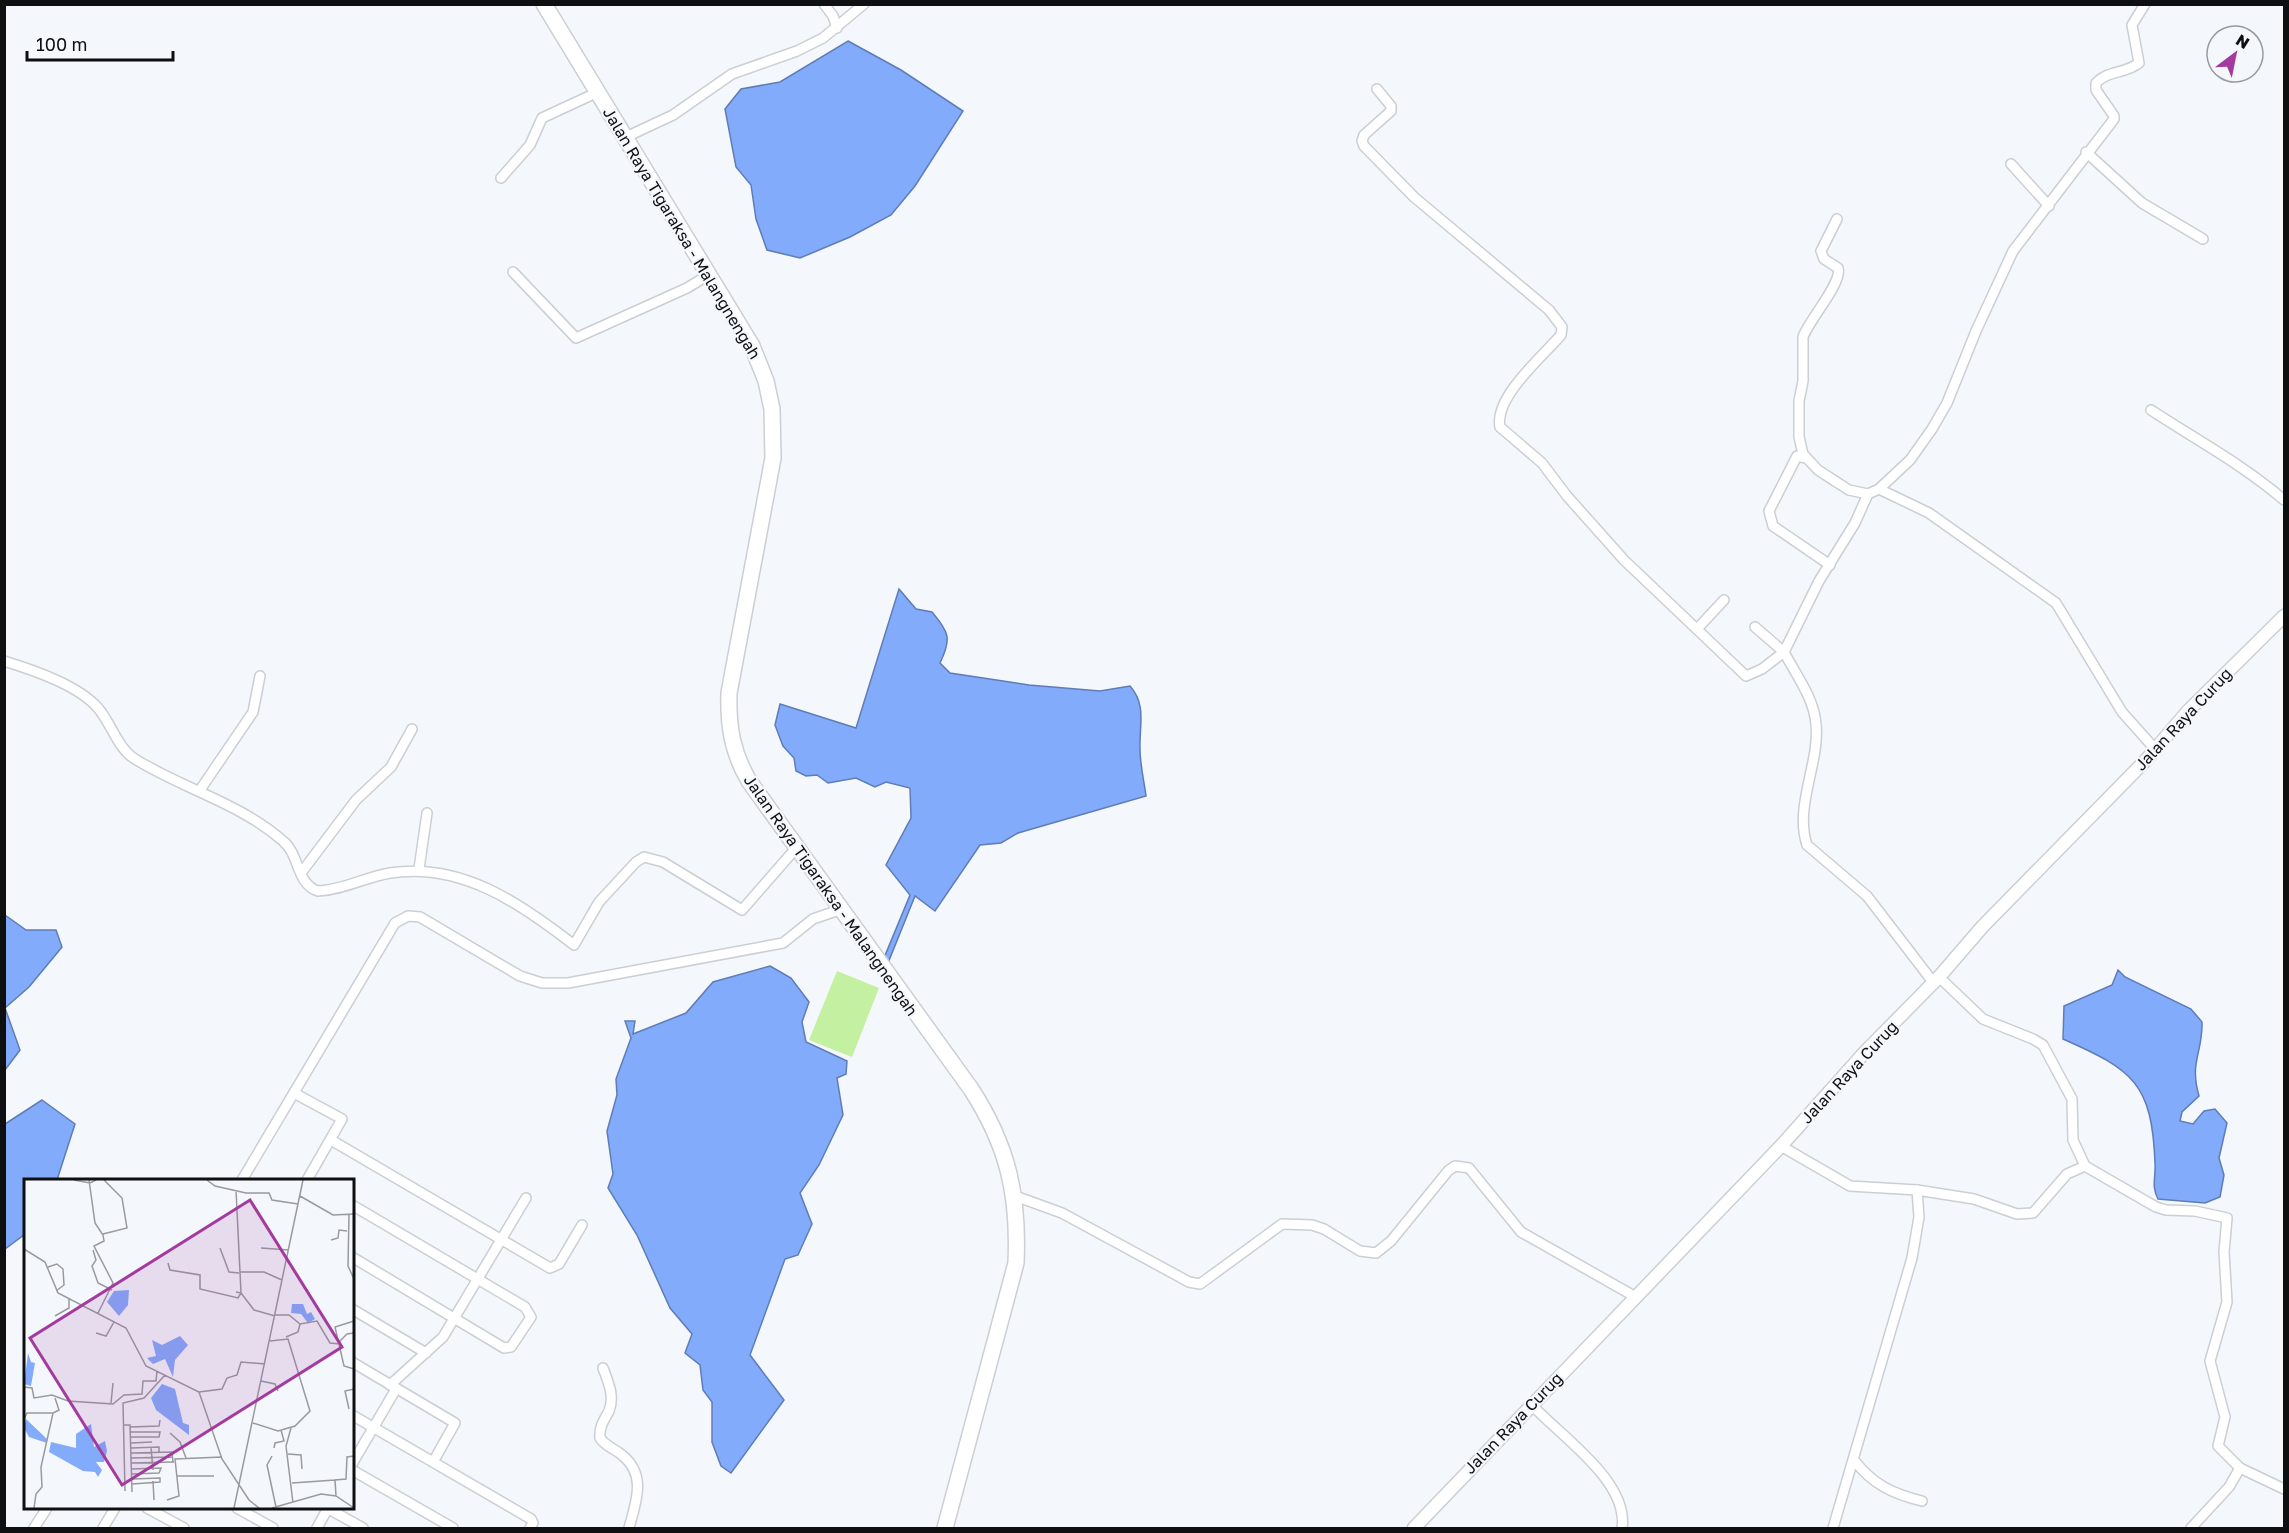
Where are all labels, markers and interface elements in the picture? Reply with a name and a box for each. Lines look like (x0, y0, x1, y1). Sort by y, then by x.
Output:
scale bar (27, 24, 172, 62)
north arrow (2205, 24, 2265, 84)
text: N (2232, 30, 2253, 53)
text: 100 m (36, 33, 87, 55)
street label: Jalan Raya Tigaraksa - Malangnengah (599, 104, 765, 362)
street label: Jalan Raya Curug (2130, 663, 2236, 775)
street label: Jalan Raya Tigaraksa - Malangnengah (740, 770, 922, 1020)
street label: Jalan Raya Curug (1796, 1016, 1902, 1128)
inset map (24, 1179, 354, 1509)
street label: Jalan Raya Curug (1460, 1368, 1566, 1478)

